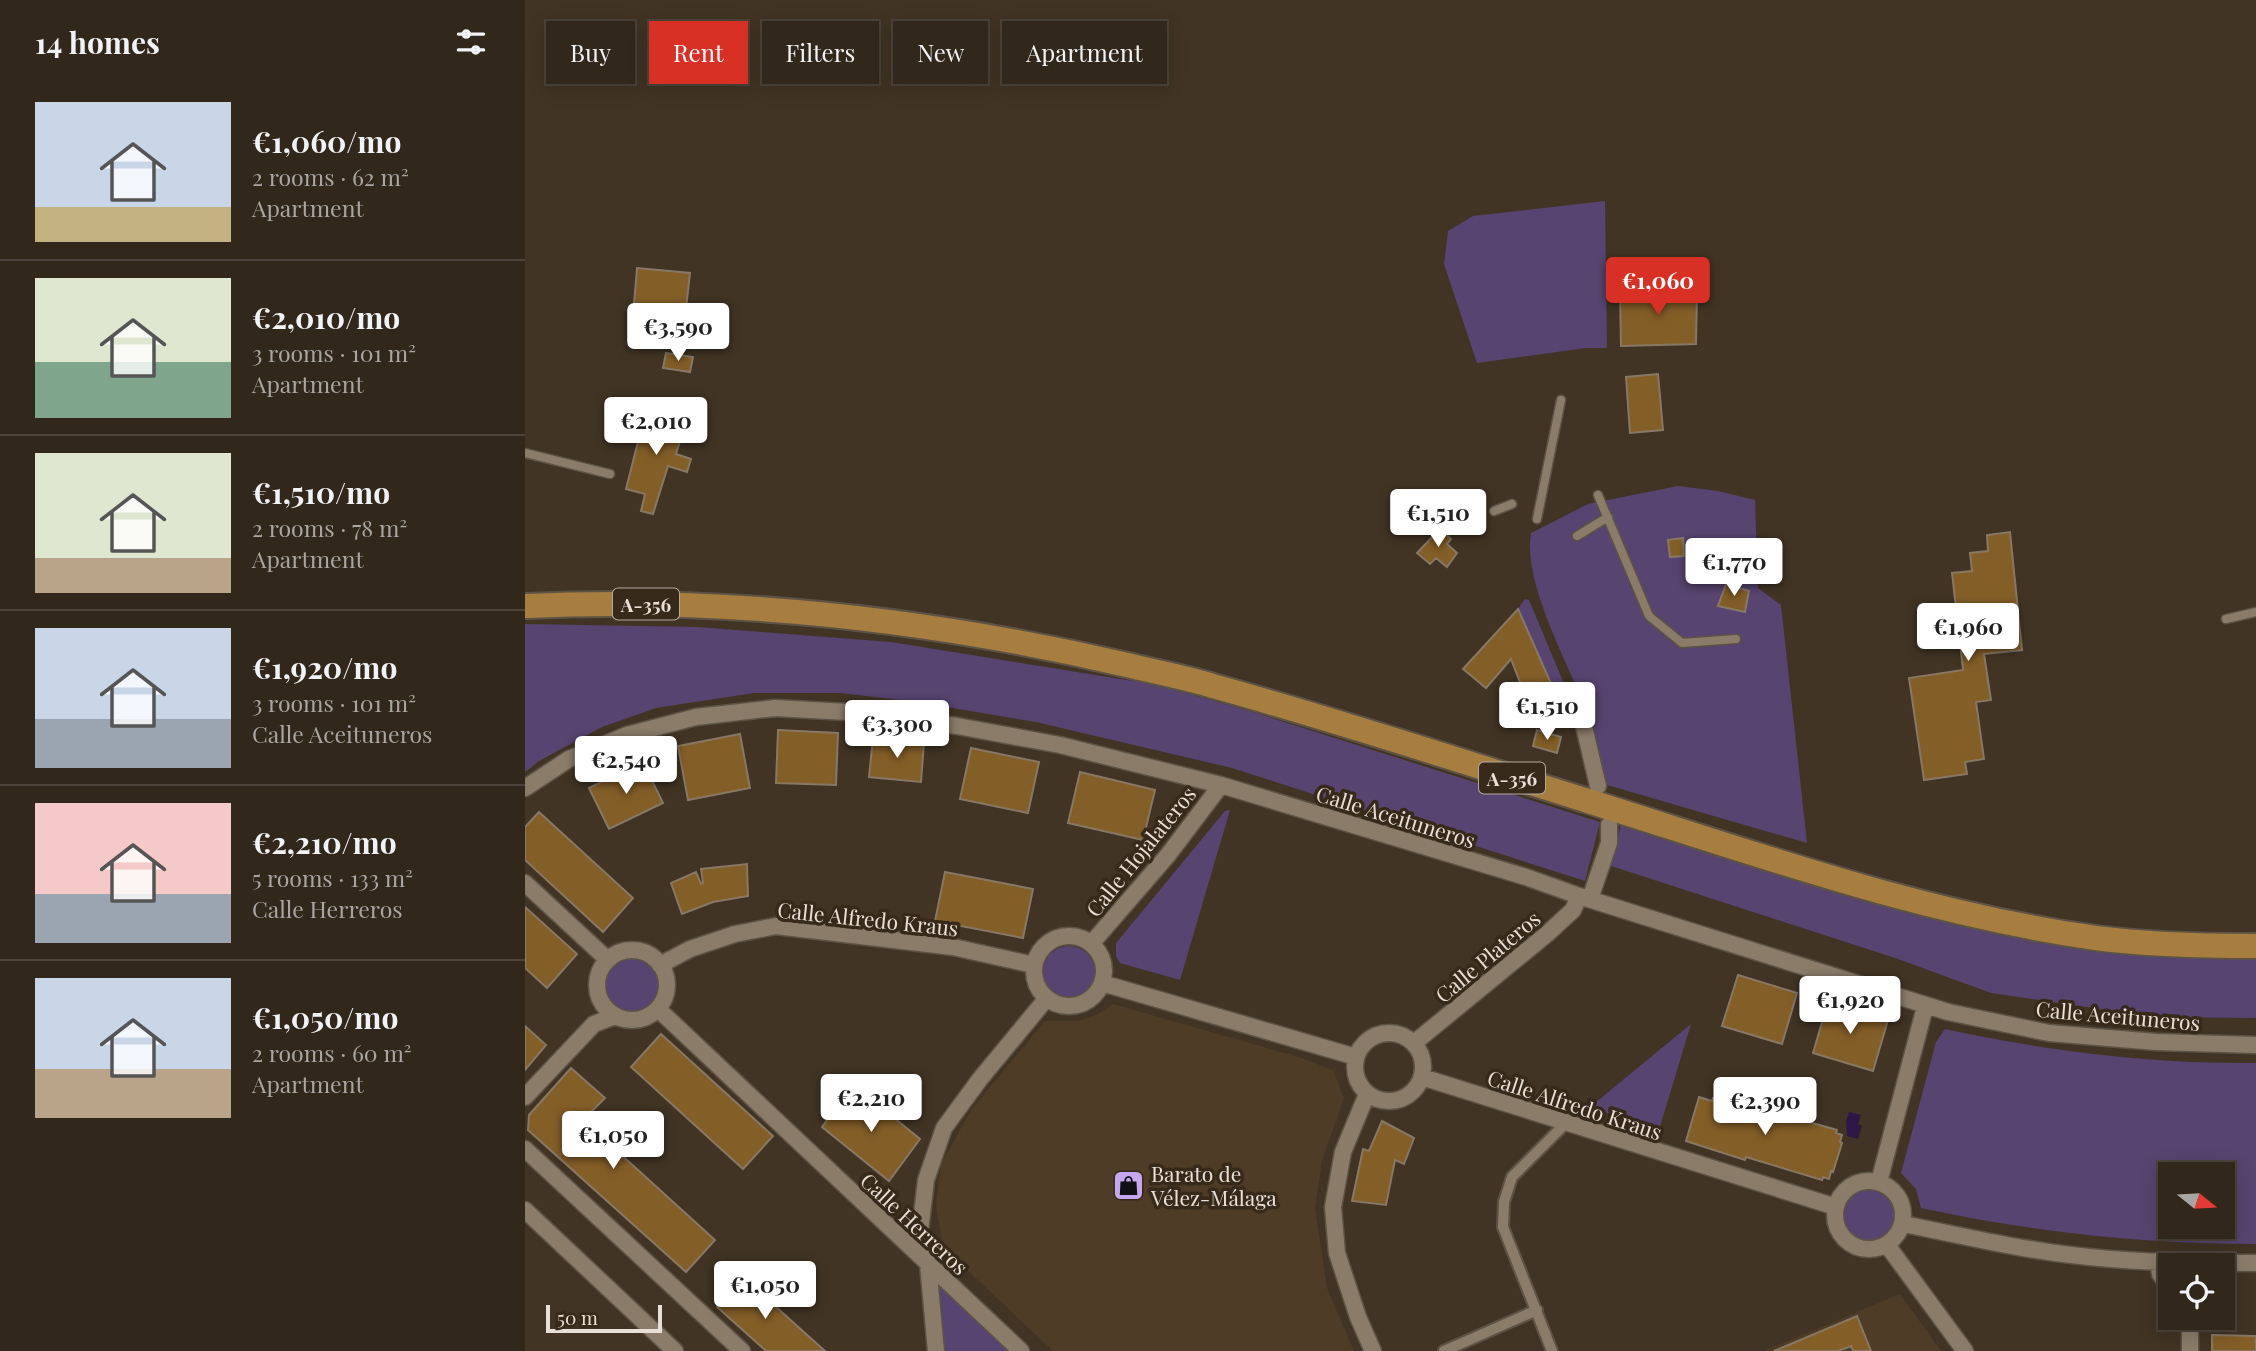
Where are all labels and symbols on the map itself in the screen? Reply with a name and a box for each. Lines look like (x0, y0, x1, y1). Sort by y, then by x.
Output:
pin: €1,060 (1601, 258, 1715, 317)
pin: €3,590 (621, 304, 735, 363)
pin: €2,010 (599, 398, 713, 457)
pin: €1,510 (1381, 490, 1495, 549)
pin: €1,770 (1677, 538, 1791, 598)
road number: A-356 (613, 589, 679, 620)
pin: €1,960 (1911, 604, 2025, 663)
pin: €1,510 (1490, 682, 1604, 742)
pin: €3,300 (840, 700, 954, 760)
pin: €2,540 (569, 736, 683, 796)
road number: A-356 (1479, 762, 1545, 793)
street label: Calle Aceituneros (1313, 779, 1479, 853)
street label: Calle Hojalateros (1079, 780, 1201, 922)
street label: Calle Alfredo Kraus (776, 895, 960, 941)
street label: Calle Plateros (1429, 904, 1545, 1008)
pin: €1,920 (1793, 976, 1907, 1036)
street label: Calle Aceituneros (2035, 994, 2201, 1036)
street label: Calle Alfredo Kraus (1484, 1063, 1666, 1145)
pin: €2,210 (814, 1074, 928, 1134)
pin: €2,390 (1708, 1078, 1822, 1137)
pin: €1,050 (556, 1112, 670, 1171)
place label: Barato de Vélez-Málaga (1150, 1159, 1277, 1211)
north arrow (2158, 1162, 2235, 1239)
street label: Calle Herreros (855, 1166, 975, 1280)
shop icon: Barato de Vélez-Málaga (1111, 1168, 1145, 1202)
pin: €1,050 (708, 1262, 822, 1321)
scale bar (546, 1302, 661, 1334)

